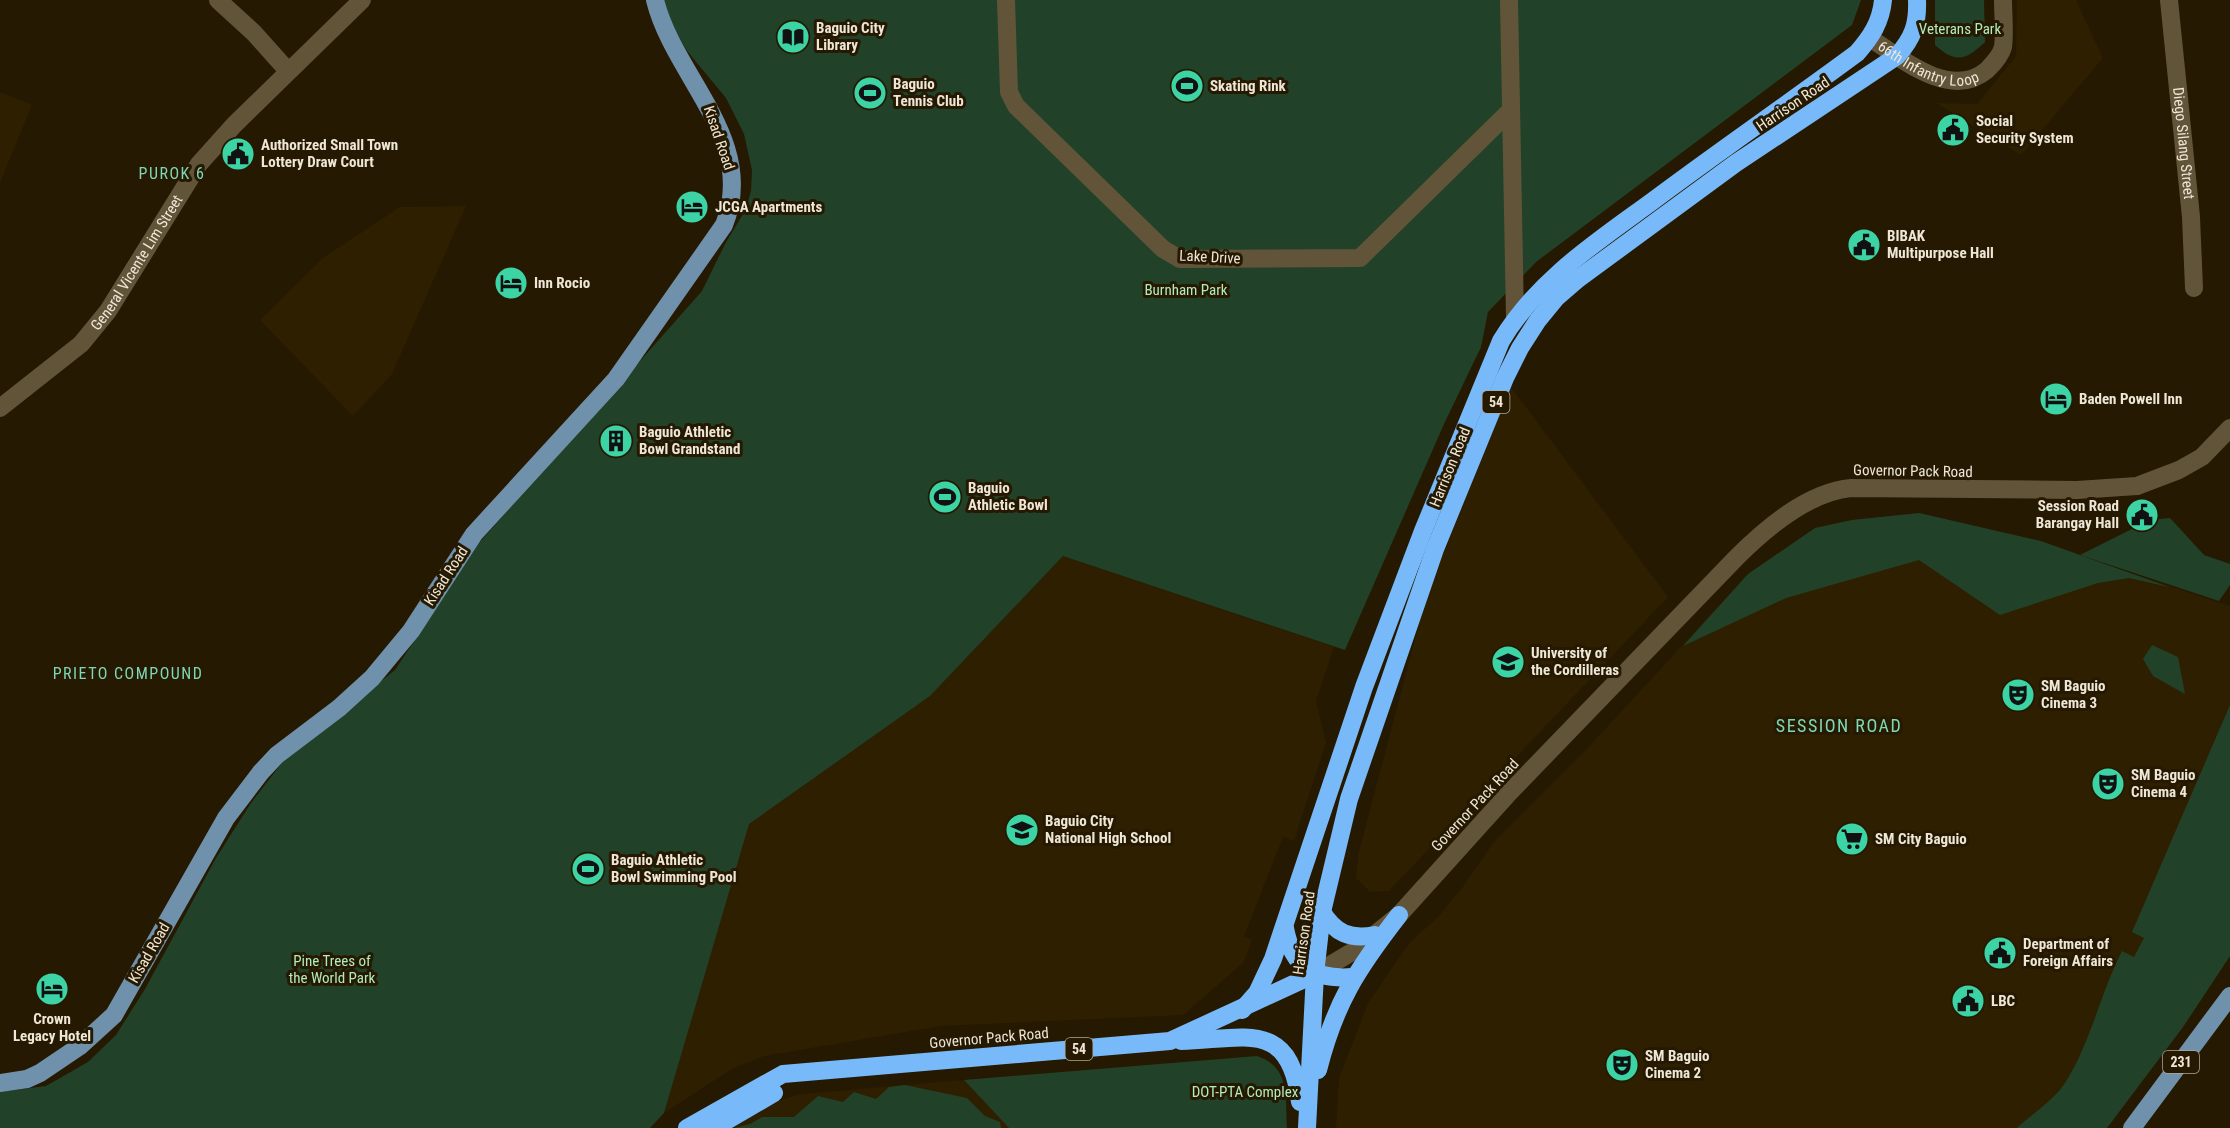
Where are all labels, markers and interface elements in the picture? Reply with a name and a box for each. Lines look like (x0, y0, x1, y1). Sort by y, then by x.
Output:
library icon: Baguio City Library (775, 19, 811, 55)
place label: Baguio City Library (816, 19, 885, 54)
park label: Veterans Park (1919, 20, 2001, 38)
street label: 66th Infantry Loop (1874, 37, 1982, 90)
sports icon: Skating Rink (1169, 68, 1205, 104)
street label: Harrison Road (1753, 73, 1833, 135)
sports icon: Baguio Tennis Club (852, 75, 888, 111)
place label: Baguio Tennis Club (893, 75, 964, 110)
place label: Skating Rink (1210, 77, 1287, 95)
street label: Diego Silang Street (2169, 86, 2198, 200)
street label: Kisad Road (700, 104, 738, 172)
public building icon: Social Security System (1935, 112, 1971, 148)
place label: Social Security System (1976, 112, 2074, 147)
public building icon: Authorized Small Town Lottery Draw Court (220, 136, 256, 172)
place label: Authorized Small Town Lottery Draw Court (261, 136, 398, 171)
district label: PUROK 6 (139, 164, 205, 183)
hotel icon: JCGA Apartments (674, 189, 710, 225)
street label: General Vicente Lim Street (87, 192, 187, 334)
place label: JCGA Apartments (715, 198, 822, 216)
public building icon: BIBAK Multipurpose Hall (1846, 227, 1882, 263)
place label: BIBAK Multipurpose Hall (1887, 227, 1994, 262)
street label: Lake Drive (1179, 246, 1241, 268)
hotel icon: Inn Rocio (493, 265, 529, 301)
place label: Inn Rocio (534, 274, 590, 292)
park label: Burnham Park (1144, 281, 1228, 299)
hotel icon: Baden Powell Inn (2038, 381, 2074, 417)
place label: Baden Powell Inn (2079, 390, 2182, 408)
road number: 54 (1482, 391, 1510, 413)
building icon: Baguio Athletic Bowl Grandstand (598, 423, 634, 459)
place label: Baguio Athletic Bowl Grandstand (639, 423, 740, 458)
street label: Harrison Road (1426, 425, 1474, 509)
street label: Governor Pack Road (1853, 461, 1973, 481)
sports icon: Baguio Athletic Bowl (927, 479, 963, 515)
place label: Baguio Athletic Bowl (968, 479, 1048, 514)
place label: Session Road Barangay Hall (2036, 497, 2119, 532)
public building icon: Session Road Barangay Hall (2124, 497, 2160, 533)
street label: Kisad Road (420, 543, 472, 609)
school or university icon: University of the Cordilleras (1490, 644, 1526, 680)
place label: University of the Cordilleras (1531, 644, 1619, 679)
district label: PRIETO COMPOUND (53, 664, 203, 683)
theatre icon: SM Baguio Cinema 3 (2000, 677, 2036, 713)
place label: SM Baguio Cinema 3 (2041, 677, 2106, 712)
district label: SESSION ROAD (1776, 715, 1902, 736)
street label: Governor Pack Road (1428, 755, 1522, 855)
theatre icon: SM Baguio Cinema 4 (2090, 766, 2126, 802)
place label: SM Baguio Cinema 4 (2131, 766, 2196, 801)
school or university icon: Baguio City National High School (1004, 812, 1040, 848)
place label: Baguio City National High School (1045, 812, 1171, 847)
supermarket icon: SM City Baguio (1834, 821, 1870, 857)
place label: SM City Baguio (1875, 830, 1967, 848)
sports icon: Baguio Athletic Bowl Swimming Pool (570, 851, 606, 887)
place label: Baguio Athletic Bowl Swimming Pool (611, 851, 737, 886)
street label: Harrison Road (1289, 890, 1319, 976)
street label: Kisad Road (125, 920, 173, 986)
public building icon: Department of Foreign Affairs (1982, 935, 2018, 971)
place label: Department of Foreign Affairs (2023, 935, 2113, 970)
park label: Pine Trees of the World Park (289, 952, 376, 987)
hotel icon: Crown Legacy Hotel (34, 971, 70, 1007)
public building icon: LBC (1950, 983, 1986, 1019)
place label: LBC (1991, 992, 2016, 1010)
place label: Crown Legacy Hotel (13, 1010, 91, 1045)
street label: Governor Pack Road (929, 1024, 1049, 1052)
road number: 54 (1066, 1038, 1092, 1060)
theatre icon: SM Baguio Cinema 2 (1604, 1047, 1640, 1083)
place label: SM Baguio Cinema 2 (1645, 1047, 1710, 1082)
road number: 231 (2163, 1051, 2199, 1073)
park label: DOT-PTA Complex (1192, 1083, 1299, 1101)

